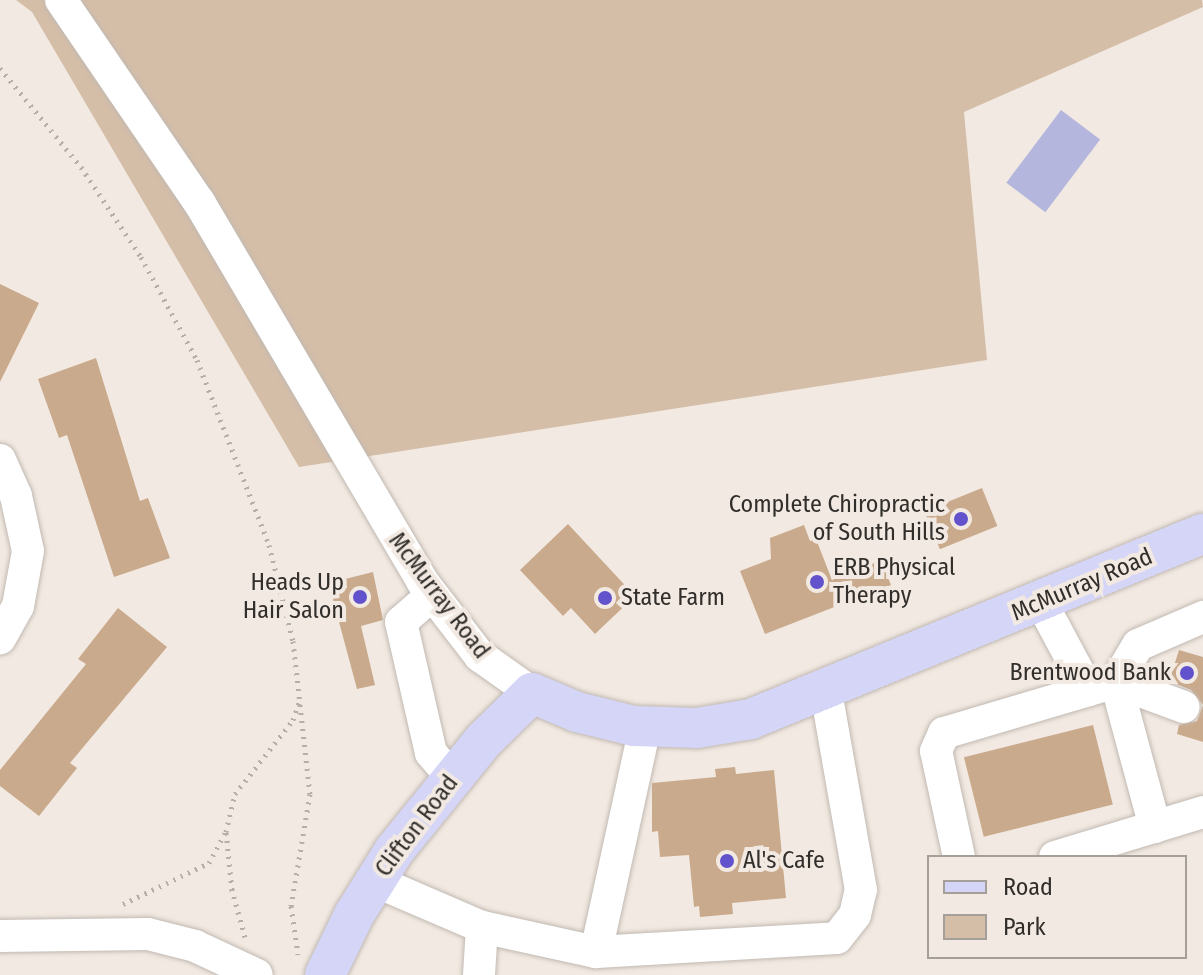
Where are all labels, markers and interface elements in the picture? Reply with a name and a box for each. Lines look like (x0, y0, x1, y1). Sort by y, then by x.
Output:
place label: Complete Chiropractic of South Hills (729, 491, 945, 547)
marker: Complete Chiropractic of South Hills (952, 510, 970, 528)
street label: McMurray Road (382, 527, 496, 665)
street label: McMurray Road (1007, 542, 1157, 628)
place label: ERB Physical Therapy (833, 554, 955, 610)
place label: Heads Up Hair Salon (243, 569, 344, 625)
marker: ERB Physical Therapy (808, 573, 826, 591)
place label: State Farm (621, 584, 725, 612)
marker: Heads Up Hair Salon (351, 588, 369, 606)
marker: State Farm (596, 589, 614, 607)
place label: Brentwood Bank (1010, 659, 1171, 687)
marker: Brentwood Bank (1178, 664, 1196, 682)
street label: Clifton Road (369, 769, 465, 883)
place label: Al's Cafe (743, 847, 825, 875)
marker: Al's Cafe (718, 852, 736, 870)
legend (927, 855, 1187, 959)
text: Road (1003, 873, 1053, 901)
text: Park (1003, 913, 1046, 941)

